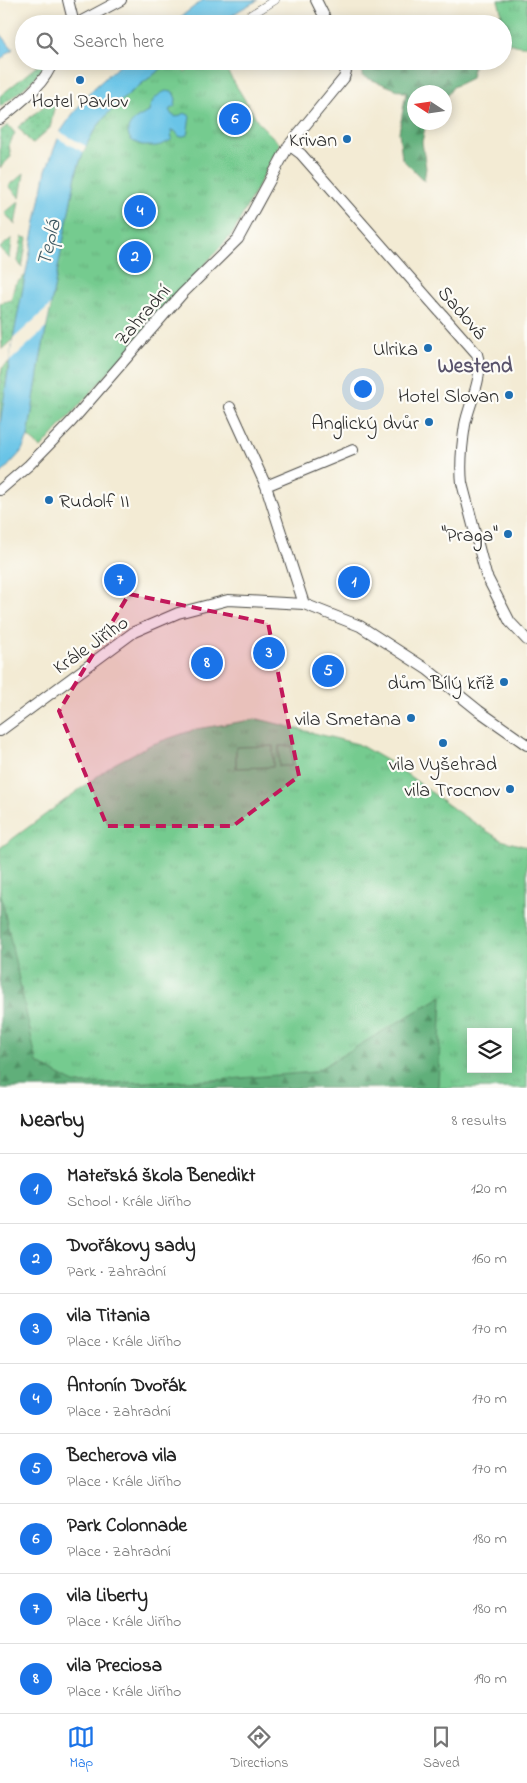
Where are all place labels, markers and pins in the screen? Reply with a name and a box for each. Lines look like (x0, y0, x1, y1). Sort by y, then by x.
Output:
marker: Hotel Pavlov (74, 74, 86, 86)
place label: Hotel Pavlov (32, 88, 128, 117)
pin: 6 (219, 100, 251, 138)
place label: Krivan (289, 127, 337, 156)
marker: Krivan (341, 133, 353, 145)
pin: 4 (124, 192, 156, 230)
pin: 2 (119, 238, 151, 276)
place label: Ulrika (373, 336, 418, 365)
marker: Ulrika (422, 342, 434, 354)
place label: Hotel Slovan (398, 383, 499, 412)
marker: Hotel Slovan (503, 389, 515, 401)
place label: Anglický dvůr (311, 410, 420, 440)
marker: Anglický dvůr (423, 416, 435, 428)
place label: Rudolf II (59, 488, 130, 517)
marker: Rudolf II (43, 494, 55, 506)
place label: "Praga" (441, 522, 498, 552)
marker: "Praga" (502, 528, 514, 540)
pin: 7 (104, 561, 136, 599)
pin: 1 (338, 563, 370, 601)
pin: 3 (253, 634, 285, 672)
pin: 8 (191, 644, 223, 682)
pin: 5 (312, 652, 344, 690)
place label: dům Bílý kříž (387, 670, 495, 699)
marker: dům Bílý kříž (498, 676, 510, 688)
place label: vila Smetana (295, 706, 401, 735)
marker: vila Smetana (405, 712, 417, 724)
marker: vila Vyšehrad (437, 737, 449, 749)
place label: vila Vyšehrad (389, 751, 497, 780)
place label: vila Trocnov (405, 777, 500, 806)
marker: vila Trocnov (504, 783, 516, 795)

